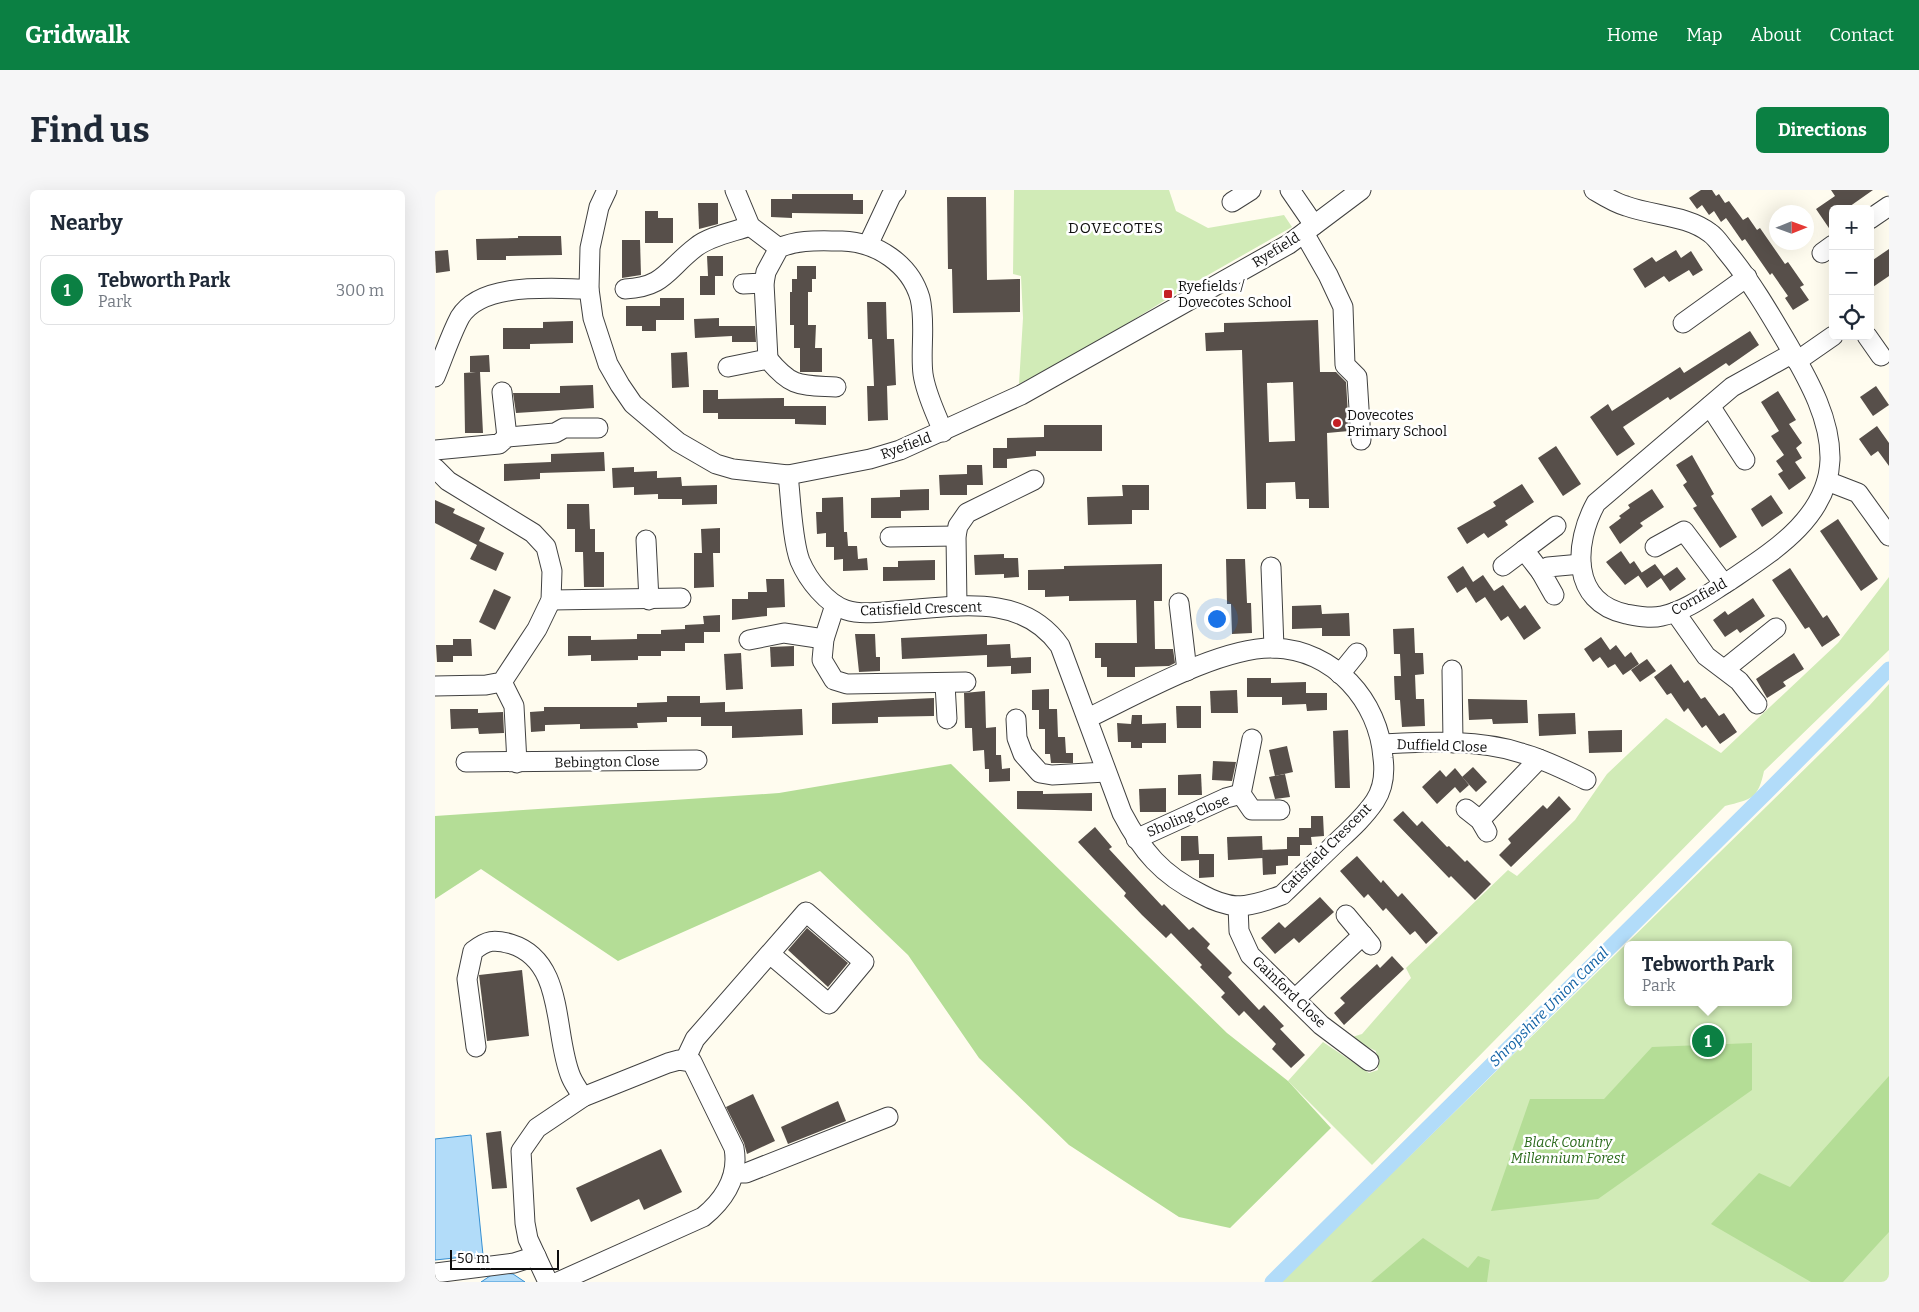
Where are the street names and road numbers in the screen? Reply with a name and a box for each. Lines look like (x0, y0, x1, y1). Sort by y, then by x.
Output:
street label: Ryefield (1249, 229, 1303, 271)
street label: Ryefield (878, 429, 934, 463)
street label: Cornfield (1668, 575, 1730, 619)
street label: Catisfield Crescent (860, 598, 982, 620)
street label: Duffield Close (1396, 736, 1488, 756)
street label: Bebington Close (554, 753, 660, 771)
street label: Sholing Close (1144, 791, 1232, 841)
street label: Catisfield Crescent (1277, 800, 1375, 898)
street label: Gainford Close (1249, 953, 1329, 1031)

